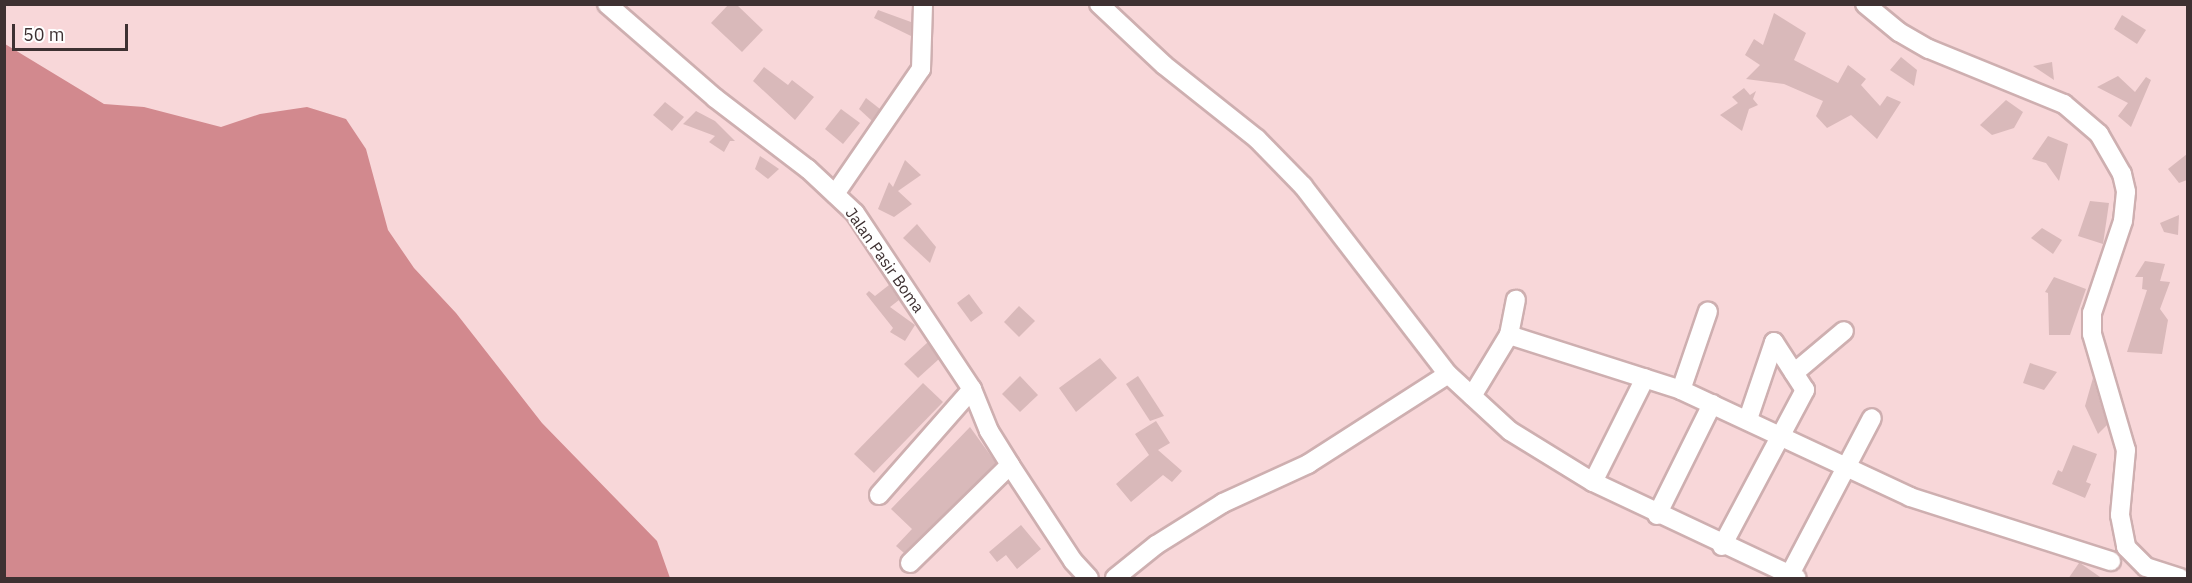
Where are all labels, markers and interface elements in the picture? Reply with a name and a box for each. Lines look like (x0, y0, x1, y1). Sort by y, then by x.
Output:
scale bar (15, 12, 130, 50)
text: 50 m (23, 23, 65, 46)
street label: Jalan Pasir Boma (842, 204, 928, 316)

